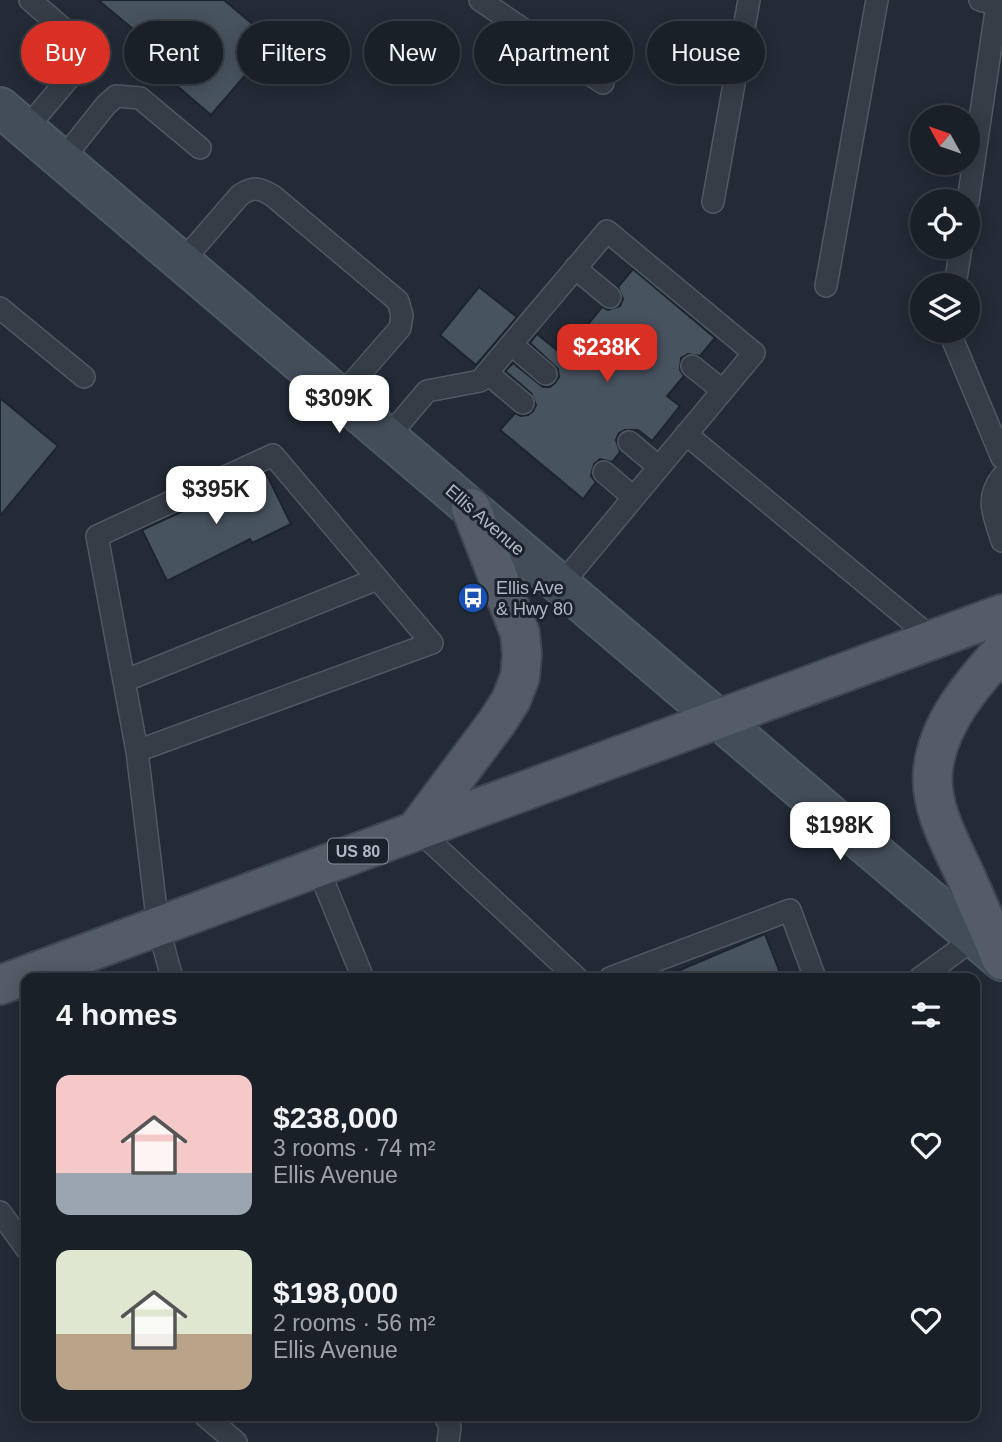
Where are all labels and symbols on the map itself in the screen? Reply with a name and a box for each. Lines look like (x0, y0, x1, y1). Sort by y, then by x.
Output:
north arrow (910, 105, 980, 175)
pin: $238K (558, 324, 656, 384)
pin: $309K (290, 376, 388, 435)
pin: $395K (167, 466, 265, 526)
street label: Ellis Avenue (442, 480, 528, 560)
place label: Ellis Ave & Hwy 80 (496, 578, 573, 619)
bus stop icon: Ellis Ave & Hwy 80 (456, 581, 490, 615)
pin: $198K (791, 802, 889, 862)
road number: US 80 (328, 838, 388, 864)

